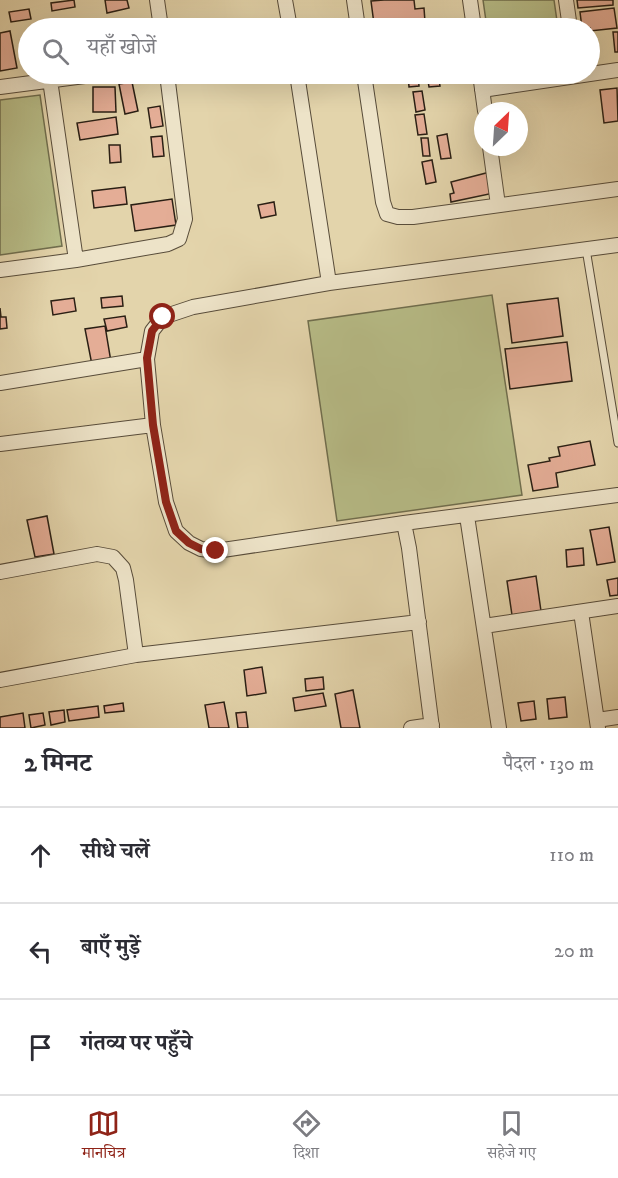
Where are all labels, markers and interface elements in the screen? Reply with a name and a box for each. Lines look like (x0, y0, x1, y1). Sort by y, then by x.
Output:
search box (18, 18, 600, 84)
text: यहाँ खोजें (87, 34, 156, 61)
icon: search (39, 35, 72, 68)
north arrow (474, 102, 528, 156)
route start (149, 303, 175, 329)
route end (202, 537, 228, 563)
text: 2 मिनट (24, 747, 92, 780)
text: पैदल · 130 m (503, 752, 594, 777)
text: सीधे चलें (81, 838, 150, 865)
icon: ahead (24, 839, 57, 872)
text: 110 m (549, 843, 594, 868)
text: बाएँ मुड़ें (81, 934, 140, 961)
icon: left (24, 935, 57, 968)
text: 20 m (554, 939, 594, 964)
text: गंतव्य पर पहुँचे (81, 1030, 192, 1057)
icon: arrive (24, 1031, 57, 1064)
tab: मानचित्र (82, 1107, 126, 1168)
tab: दिशा (290, 1107, 323, 1168)
tab: सहेजे गए (487, 1107, 536, 1168)

